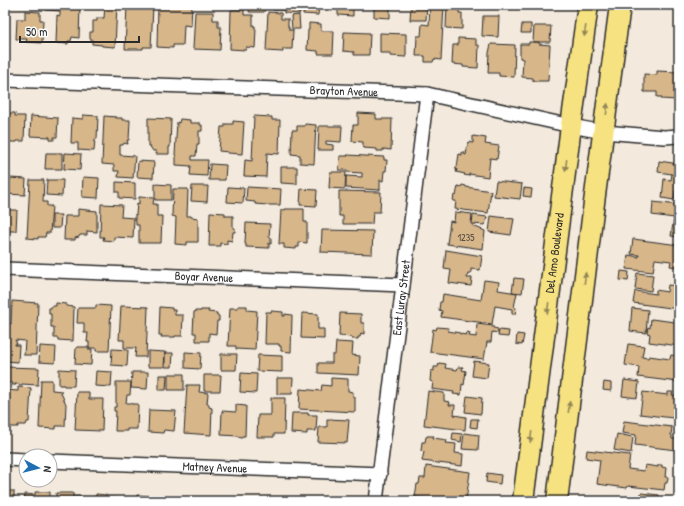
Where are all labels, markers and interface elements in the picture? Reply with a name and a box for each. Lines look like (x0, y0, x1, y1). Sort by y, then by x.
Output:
scale bar (20, 18, 139, 44)
text: 50 m (26, 23, 47, 40)
one-way arrow (582, 24, 588, 37)
street label: Brayton Avenue (309, 81, 378, 100)
one-way arrow (604, 103, 610, 115)
one-way arrow (563, 159, 569, 171)
street label: Del Amo Boulevard (541, 212, 568, 294)
house number: 1235 (457, 231, 475, 244)
street label: East Luray Street (388, 258, 414, 336)
street label: Boyar Avenue (174, 267, 234, 286)
one-way arrow (582, 272, 588, 284)
one-way arrow (545, 302, 551, 314)
one-way arrow (565, 401, 572, 413)
one-way arrow (528, 431, 534, 443)
north arrow (18, 448, 58, 488)
street label: Matney Avenue (182, 457, 248, 477)
text: N (41, 465, 55, 473)

